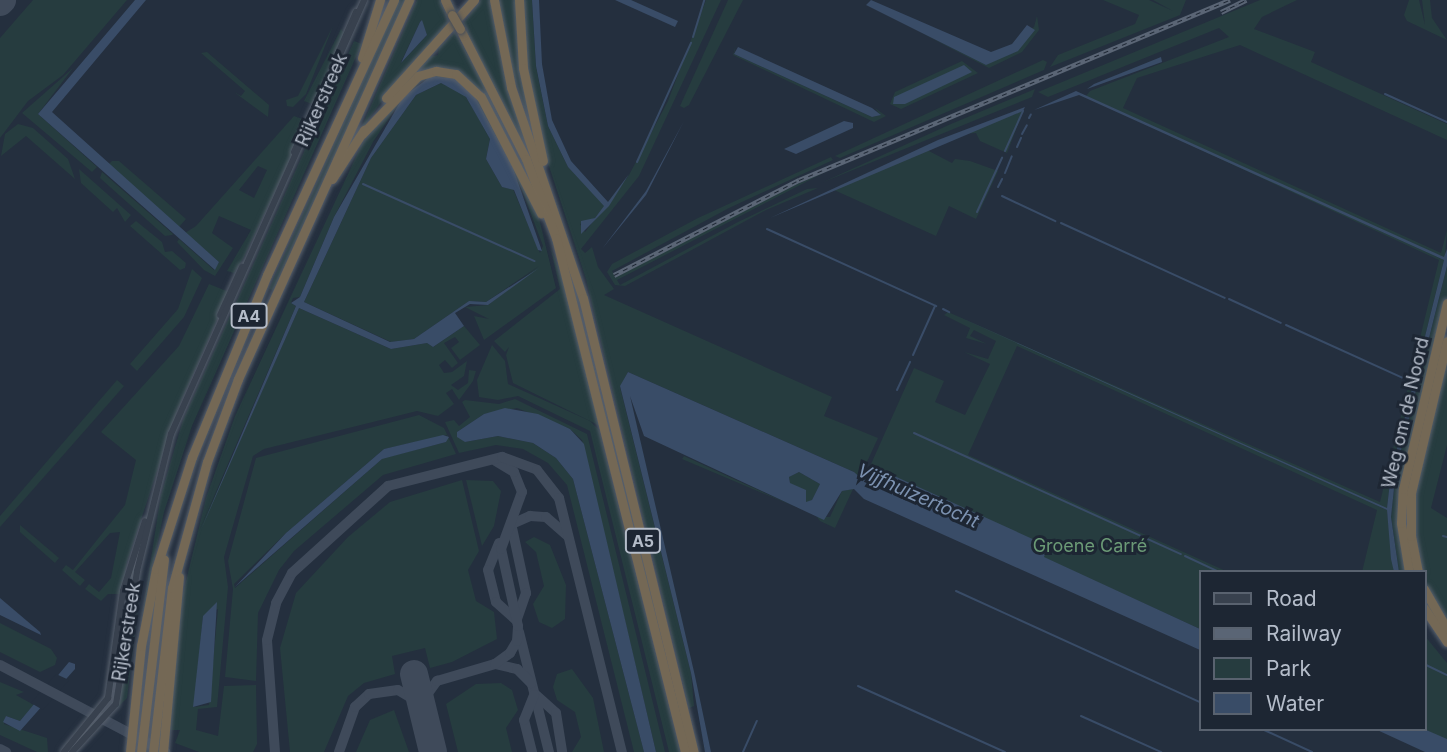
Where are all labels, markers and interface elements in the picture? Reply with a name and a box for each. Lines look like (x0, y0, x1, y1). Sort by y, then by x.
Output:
street label: Rijkerstreek (292, 50, 352, 150)
road number: A4 (230, 304, 268, 328)
street label: Weg om de Noord (1378, 335, 1434, 491)
water label: Vijfhuizertocht (854, 459, 982, 533)
road number: A5 (624, 528, 662, 554)
park label: Groene Carré (1033, 535, 1147, 557)
legend (1198, 570, 1426, 731)
street label: Rijkerstreek (109, 581, 145, 683)
text: Road (1266, 586, 1317, 611)
text: Railway (1266, 621, 1342, 646)
text: Park (1266, 656, 1311, 681)
text: Water (1266, 691, 1324, 716)

